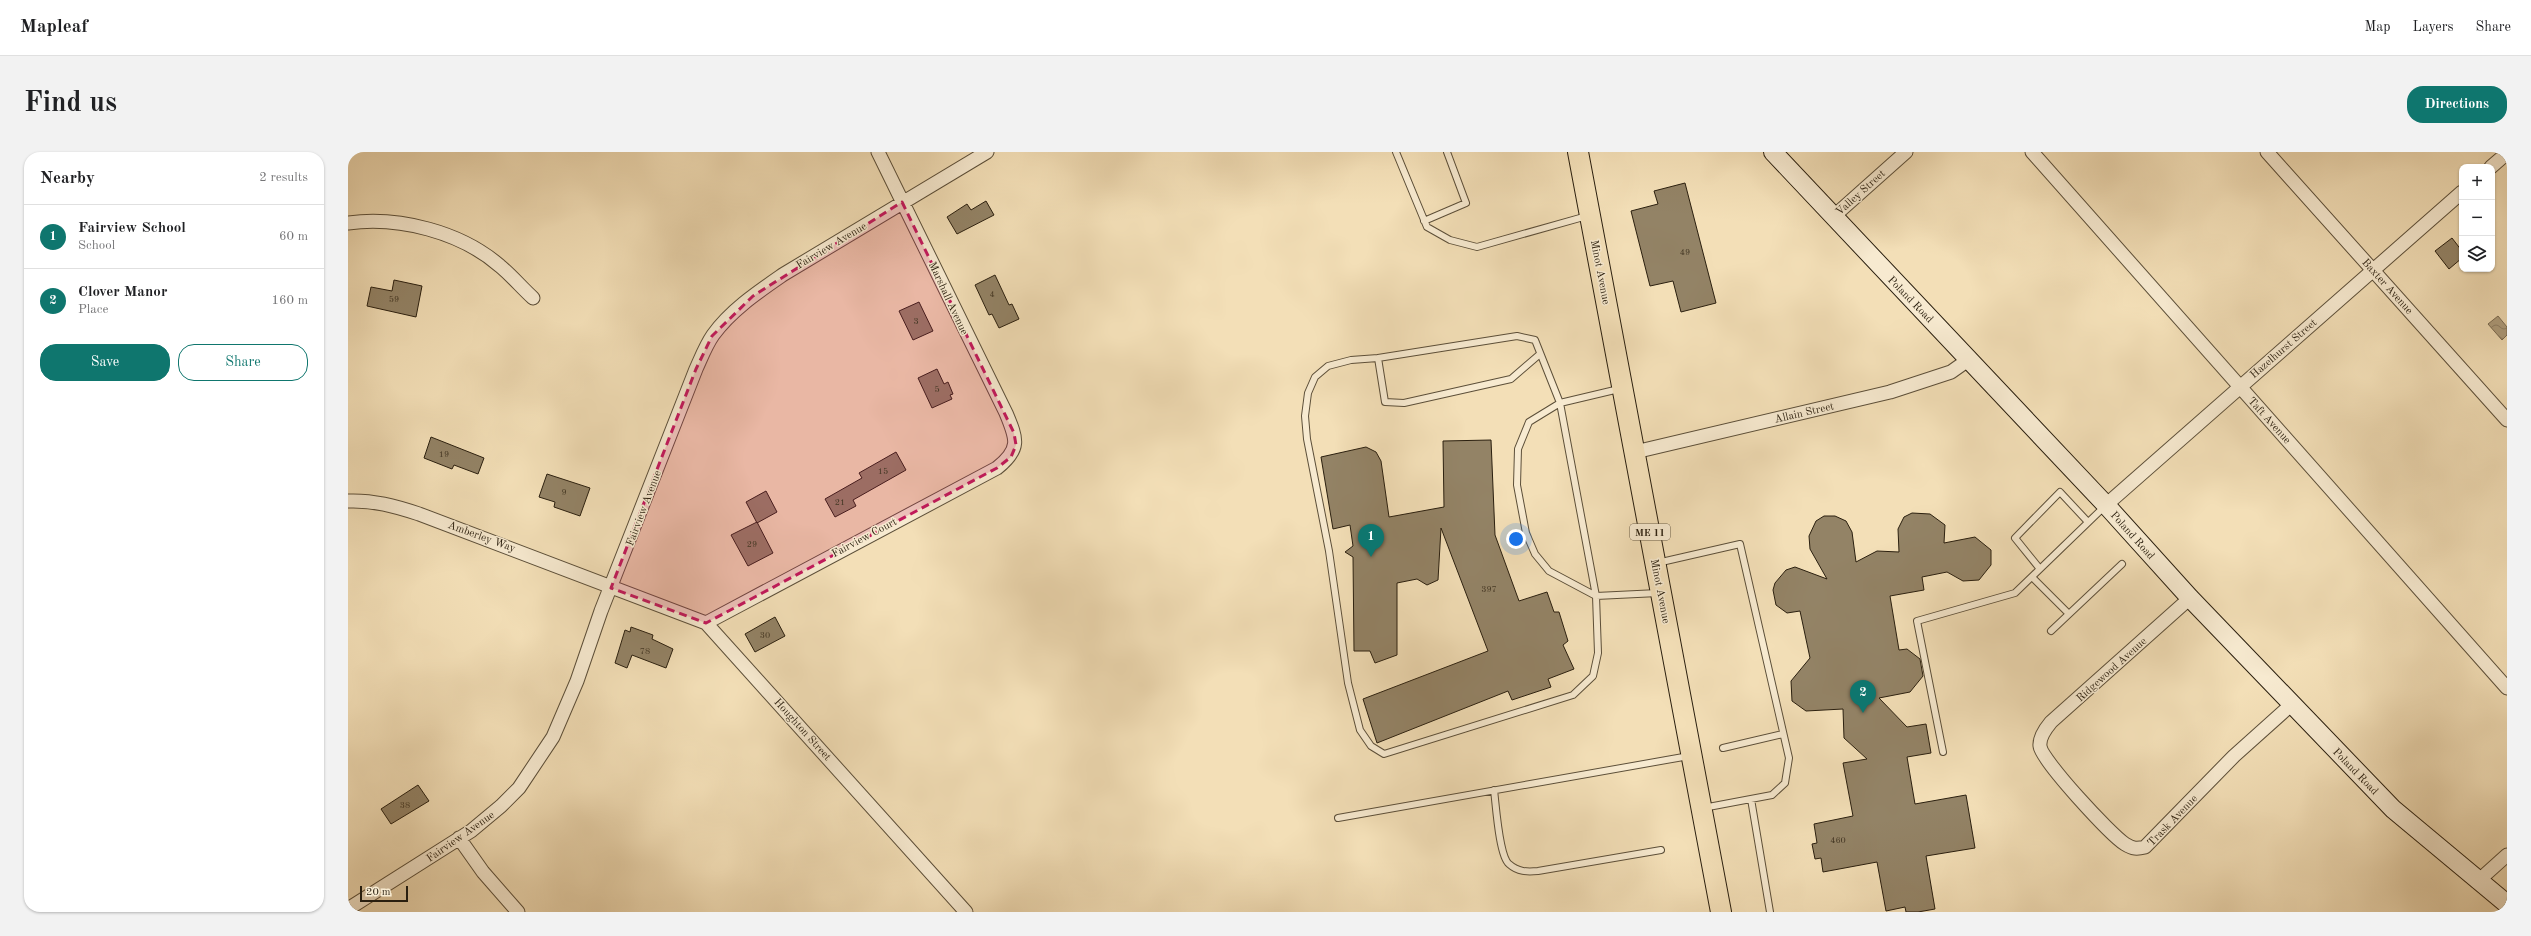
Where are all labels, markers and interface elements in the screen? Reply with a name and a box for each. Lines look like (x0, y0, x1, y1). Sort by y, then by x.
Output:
text: Mapleaf (20, 18, 88, 37)
text: Map (2365, 20, 2391, 34)
text: Layers (2413, 20, 2454, 34)
text: Share (2476, 20, 2511, 34)
button: Directions (2407, 86, 2507, 123)
text: Find us (24, 90, 117, 118)
map controls (2459, 164, 2495, 272)
button: + (2459, 164, 2495, 200)
street label: Valley Street (1834, 168, 1888, 218)
text: Nearby (40, 170, 95, 187)
text: 2 results (259, 171, 308, 184)
button: − (2459, 200, 2495, 236)
text: Fairview School (78, 221, 186, 236)
street label: Fairview Avenue (795, 221, 869, 272)
text: 1 (49, 230, 57, 243)
text: 60 m (279, 230, 308, 243)
button: layers (2459, 236, 2495, 272)
text: School (78, 239, 115, 252)
street label: Minot Avenue (1588, 239, 1611, 305)
house number: 49 (1680, 248, 1690, 257)
street label: Baxter Avenue (2359, 257, 2414, 317)
street label: Marshall Avenue (926, 260, 969, 337)
street label: Poland Road (1885, 275, 1935, 326)
text: Clover Manor (78, 285, 167, 300)
house number: 4 (989, 290, 995, 299)
text: 2 (49, 294, 57, 307)
text: 160 m (271, 294, 308, 307)
house number: 59 (389, 295, 399, 304)
text: Place (78, 303, 108, 316)
house number: 3 (913, 317, 919, 326)
street label: Hazelhurst Street (2249, 317, 2319, 381)
button: Save (40, 344, 170, 381)
button: Share (178, 344, 308, 381)
house number: 5 (934, 385, 940, 394)
street label: Taft Avenue (2245, 396, 2292, 446)
street label: Allain Street (1773, 401, 1835, 426)
house number: 19 (439, 450, 449, 459)
house number: 15 (878, 467, 888, 476)
street label: Fairview Avenue (625, 469, 664, 548)
house number: 9 (561, 488, 567, 497)
house number: 21 (835, 498, 845, 507)
street label: Poland Road (2108, 510, 2156, 562)
street label: Fairview Court (830, 516, 899, 560)
street label: Amberley Way (446, 520, 517, 555)
pin: 1 (1358, 524, 1384, 557)
road number: ME 11 (1630, 524, 1670, 540)
your location (1506, 529, 1526, 549)
house number: 29 (747, 540, 757, 549)
street label: Minot Avenue (1648, 558, 1671, 624)
house number: 397 (1481, 585, 1497, 594)
house number: 30 (760, 631, 770, 640)
street label: Ridgewood Avenue (2075, 636, 2149, 704)
house number: 78 (640, 647, 650, 656)
pin: 2 (1850, 680, 1876, 713)
street label: Houghton Street (771, 697, 833, 763)
street label: Poland Road (2330, 747, 2380, 798)
street label: Trask Avenue (2146, 793, 2200, 849)
house number: 38 (400, 801, 410, 810)
street label: Fairview Avenue (425, 810, 497, 865)
house number: 460 (1830, 836, 1846, 845)
scale bar (360, 884, 408, 903)
text: 20 m (366, 887, 391, 898)

